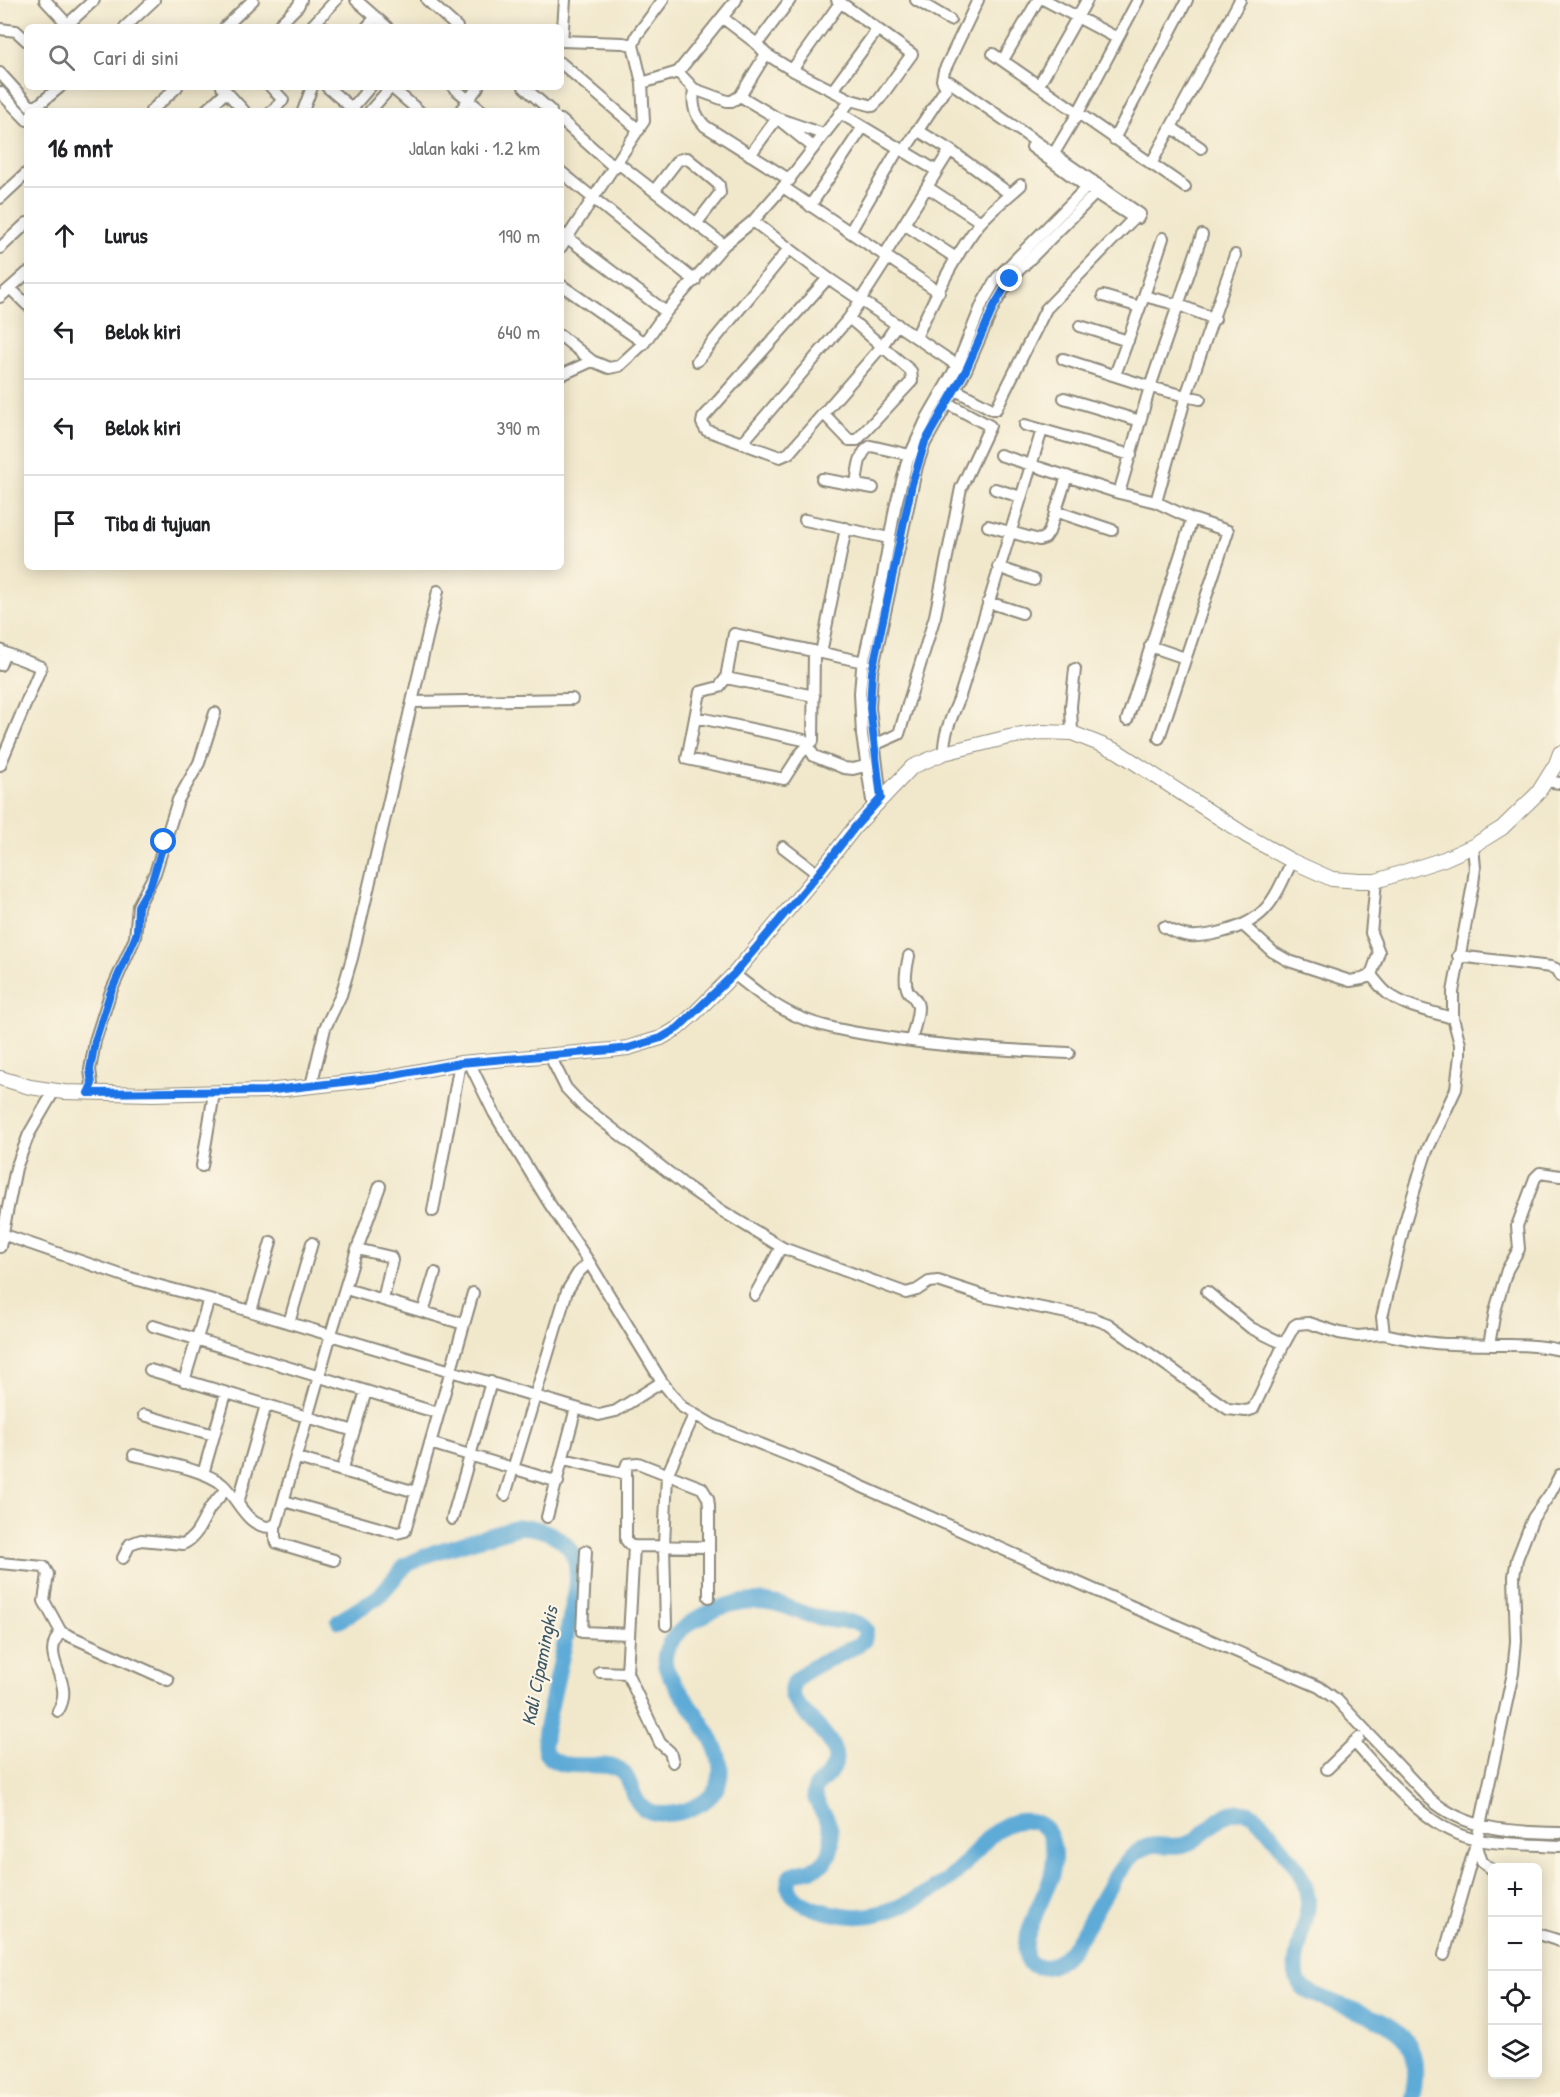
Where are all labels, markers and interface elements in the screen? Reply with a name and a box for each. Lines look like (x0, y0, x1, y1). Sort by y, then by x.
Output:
search box (24, 24, 564, 90)
icon: search (45, 41, 78, 74)
text: Cari di sini (93, 42, 179, 72)
text: 16 mnt (48, 130, 112, 165)
text: Jalan kaki · 1.2 km (408, 134, 540, 161)
icon: ahead (48, 219, 81, 252)
text: Lurus (105, 220, 148, 250)
text: 190 m (498, 222, 540, 249)
route end (996, 265, 1022, 291)
icon: left (48, 315, 81, 348)
text: Belok kiri (105, 316, 181, 346)
text: 640 m (497, 318, 540, 345)
icon: left (48, 411, 81, 444)
text: Belok kiri (105, 412, 181, 442)
text: 390 m (497, 414, 540, 441)
icon: arrive (48, 507, 81, 540)
text: Tiba di tujuan (105, 508, 210, 538)
route start (150, 828, 176, 854)
water label: Kali Cipamingkis (514, 1602, 565, 1728)
map controls (1488, 1863, 1542, 2079)
button: + (1488, 1863, 1542, 1917)
button: − (1488, 1917, 1542, 1971)
button: locate (1488, 1971, 1542, 2025)
button: layers (1488, 2025, 1542, 2079)

